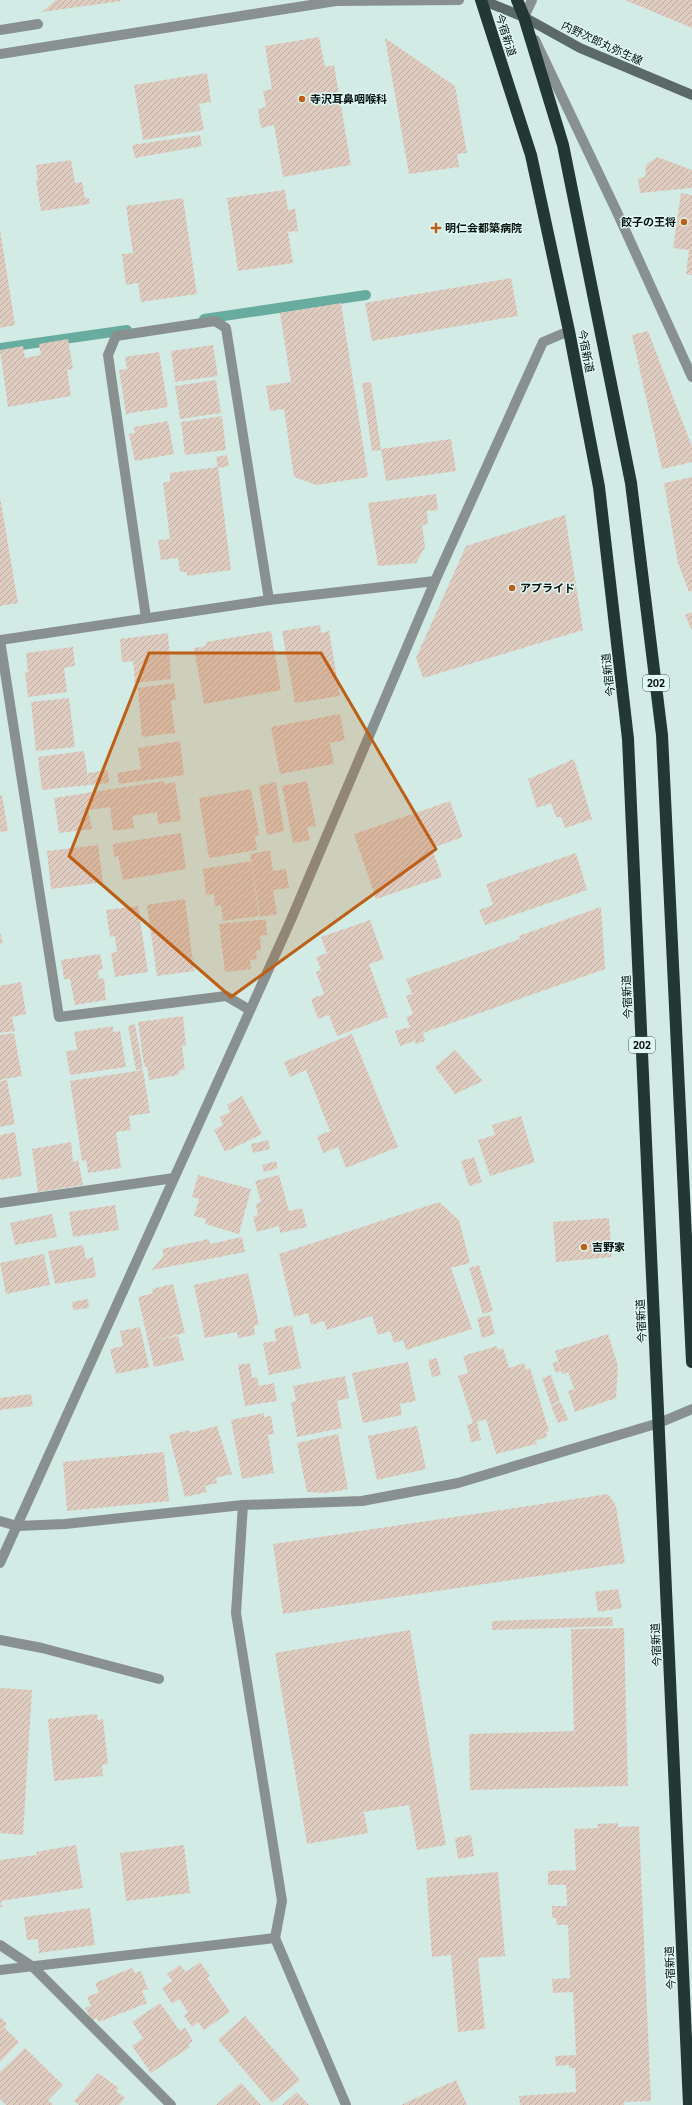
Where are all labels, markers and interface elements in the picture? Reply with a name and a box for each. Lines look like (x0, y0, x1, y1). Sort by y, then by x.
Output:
street label: 今宿新道 (493, 12, 519, 58)
street label: 内野次郎丸弥生線 (559, 19, 644, 68)
place label: 寺沢耳鼻咽喉科 (310, 93, 387, 106)
marker: 寺沢耳鼻咽喉科 (297, 94, 307, 104)
place label: 餃子の王将 (621, 216, 676, 229)
marker: 餃子の王将 (679, 217, 689, 227)
marker: 明仁会都築病院 (430, 222, 442, 234)
place label: 明仁会都築病院 (445, 222, 522, 235)
street label: 今宿新道 (575, 328, 596, 374)
place label: アプライド (520, 582, 575, 595)
marker: アプライド (507, 583, 517, 593)
street label: 今宿新道 (599, 652, 618, 698)
road number: 202 (643, 675, 669, 691)
street label: 今宿新道 (620, 975, 635, 1019)
road number: 202 (629, 1037, 655, 1053)
place label: 吉野家 (592, 1241, 625, 1254)
marker: 吉野家 (579, 1242, 589, 1252)
street label: 今宿新道 (634, 1299, 649, 1343)
street label: 今宿新道 (649, 1623, 664, 1667)
street label: 今宿新道 (663, 1946, 678, 1990)

